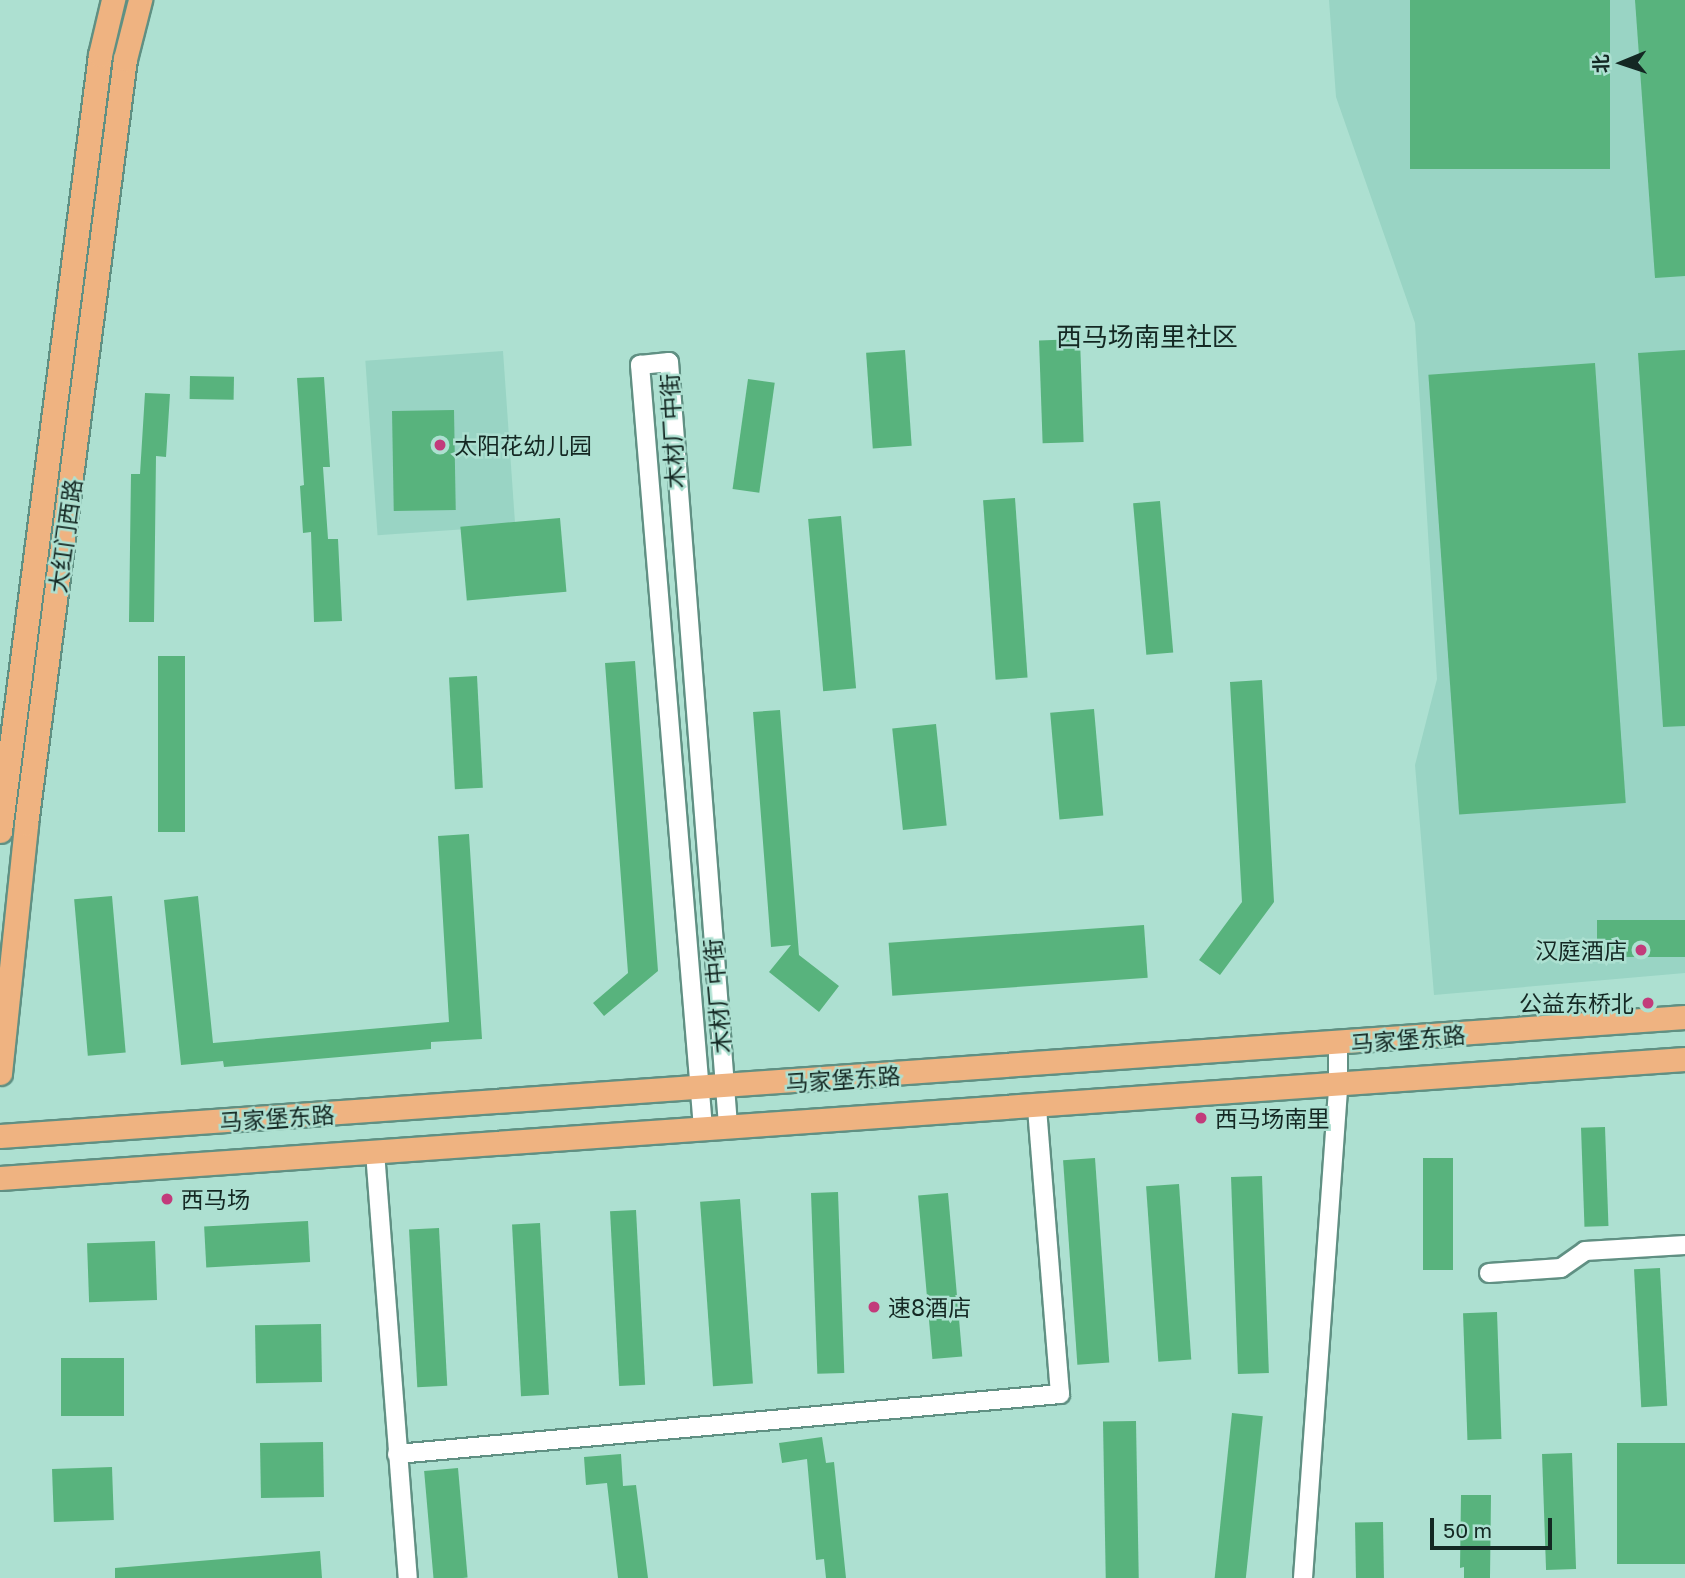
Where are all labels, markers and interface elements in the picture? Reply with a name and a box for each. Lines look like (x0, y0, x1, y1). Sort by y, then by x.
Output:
north arrow (1587, 28, 1657, 98)
text: 北 (1589, 54, 1612, 74)
district label: 西马场南里社区 (1056, 321, 1238, 353)
street label: 木材厂中街 (655, 373, 689, 489)
place label: 太阳花幼儿园 (454, 431, 592, 459)
marker: 太阳花幼儿园 (432, 437, 448, 453)
street label: 大红门西路 (43, 477, 87, 595)
place label: 汉庭酒店 (1535, 936, 1627, 964)
street label: 木材厂中街 (698, 938, 736, 1054)
marker: 汉庭酒店 (1633, 942, 1649, 958)
place label: 公益东桥北 (1519, 989, 1634, 1017)
marker: 公益东桥北 (1640, 995, 1656, 1011)
street label: 马家堡东路 (1350, 1020, 1466, 1058)
street label: 马家堡东路 (785, 1061, 901, 1097)
street label: 马家堡东路 (219, 1100, 335, 1136)
place label: 西马场南里 (1215, 1104, 1330, 1132)
marker: 西马场南里 (1193, 1110, 1209, 1126)
place label: 西马场 (181, 1185, 250, 1213)
marker: 西马场 (159, 1191, 175, 1207)
place label: 速8酒店 (888, 1293, 971, 1321)
marker: 速8酒店 (866, 1299, 882, 1315)
scale bar (1433, 1504, 1556, 1548)
text: 50 m (1443, 1517, 1492, 1543)

